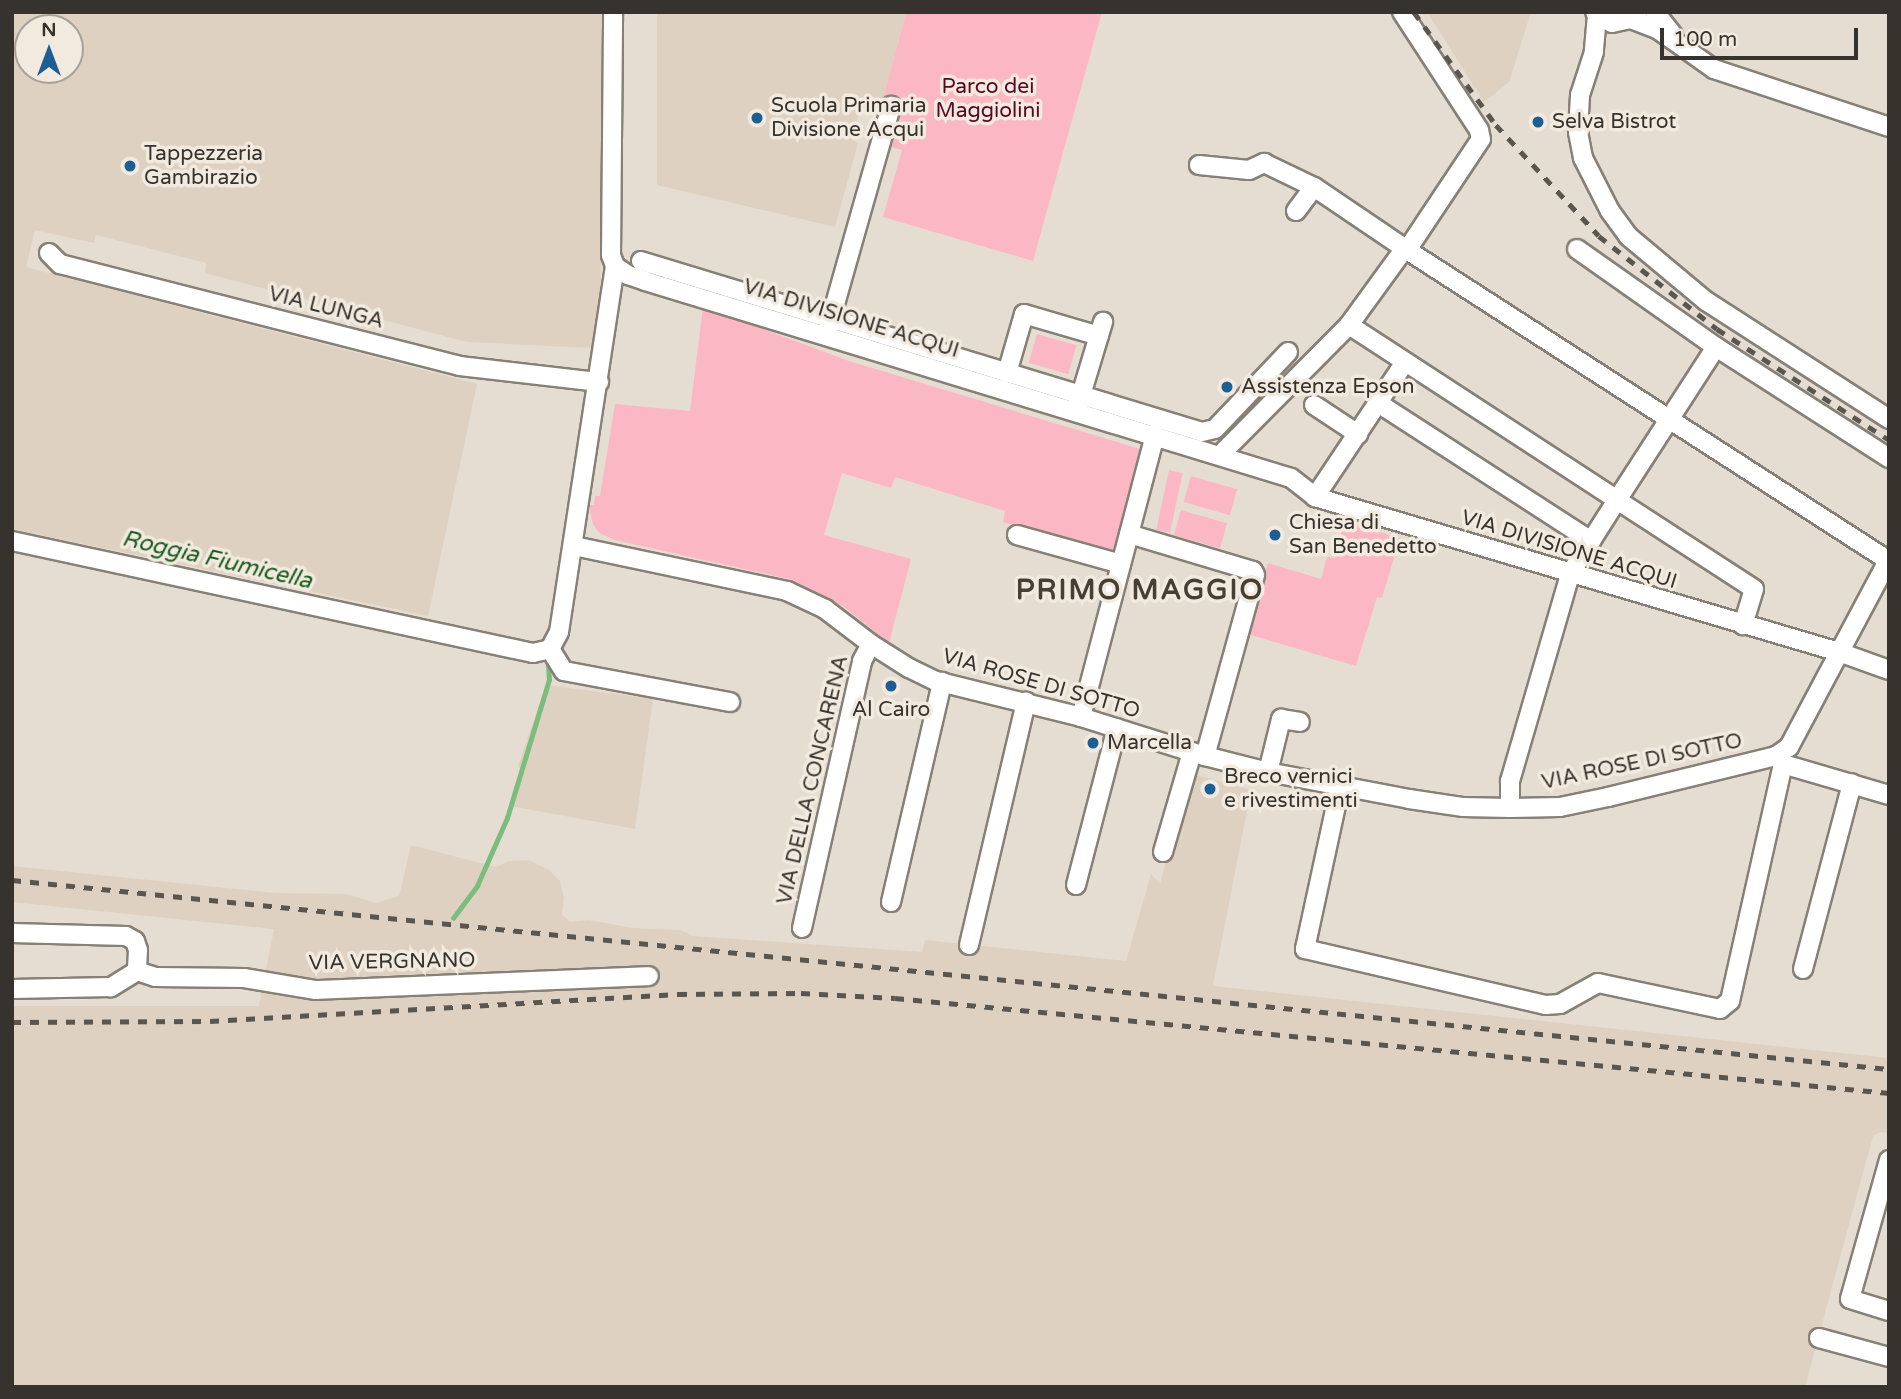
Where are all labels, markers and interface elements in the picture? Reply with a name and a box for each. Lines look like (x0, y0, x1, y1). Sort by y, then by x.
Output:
north arrow (14, 14, 84, 84)
scale bar (1663, 14, 1861, 58)
text: N (41, 19, 57, 41)
text: 100 m (1673, 27, 1737, 52)
park label: Parco dei Maggiolini (935, 74, 1041, 124)
place label: Scuola Primaria Divisione Acqui (771, 93, 927, 143)
place label: Selva Bistrot (1552, 109, 1676, 135)
marker: Scuola Primaria Divisione Acqui (749, 110, 765, 126)
marker: Selva Bistrot (1530, 114, 1546, 130)
place label: Tappezzeria Gambirazio (144, 141, 263, 191)
marker: Tappezzeria Gambirazio (122, 158, 138, 174)
street label: VIA DIVISIONE ACQUI (740, 274, 962, 364)
street label: VIA LUNGA (266, 282, 386, 334)
place label: Assistenza Epson (1241, 374, 1414, 400)
marker: Assistenza Epson (1219, 379, 1235, 395)
street label: VIA DIVISIONE ACQUI (1458, 505, 1680, 595)
place label: Chiesa di San Benedetto (1289, 510, 1437, 560)
water label: Roggia Fiumicella (119, 525, 315, 595)
marker: Chiesa di San Benedetto (1267, 527, 1283, 543)
district label: PRIMO MAGGIO (1017, 573, 1263, 607)
street label: VIA ROSE DI SOTTO (939, 644, 1143, 724)
street label: VIA DELLA CONCARENA (772, 653, 854, 907)
marker: Al Cairo (883, 678, 899, 694)
place label: Al Cairo (852, 697, 930, 723)
street label: VIA ROSE DI SOTTO (1539, 728, 1745, 796)
place label: Marcella (1107, 730, 1192, 756)
marker: Marcella (1085, 735, 1101, 751)
place label: Breco vernici e rivestimenti (1224, 764, 1358, 814)
marker: Breco vernici e rivestimenti (1202, 781, 1218, 797)
street label: VIA VERGNANO (308, 948, 476, 976)

